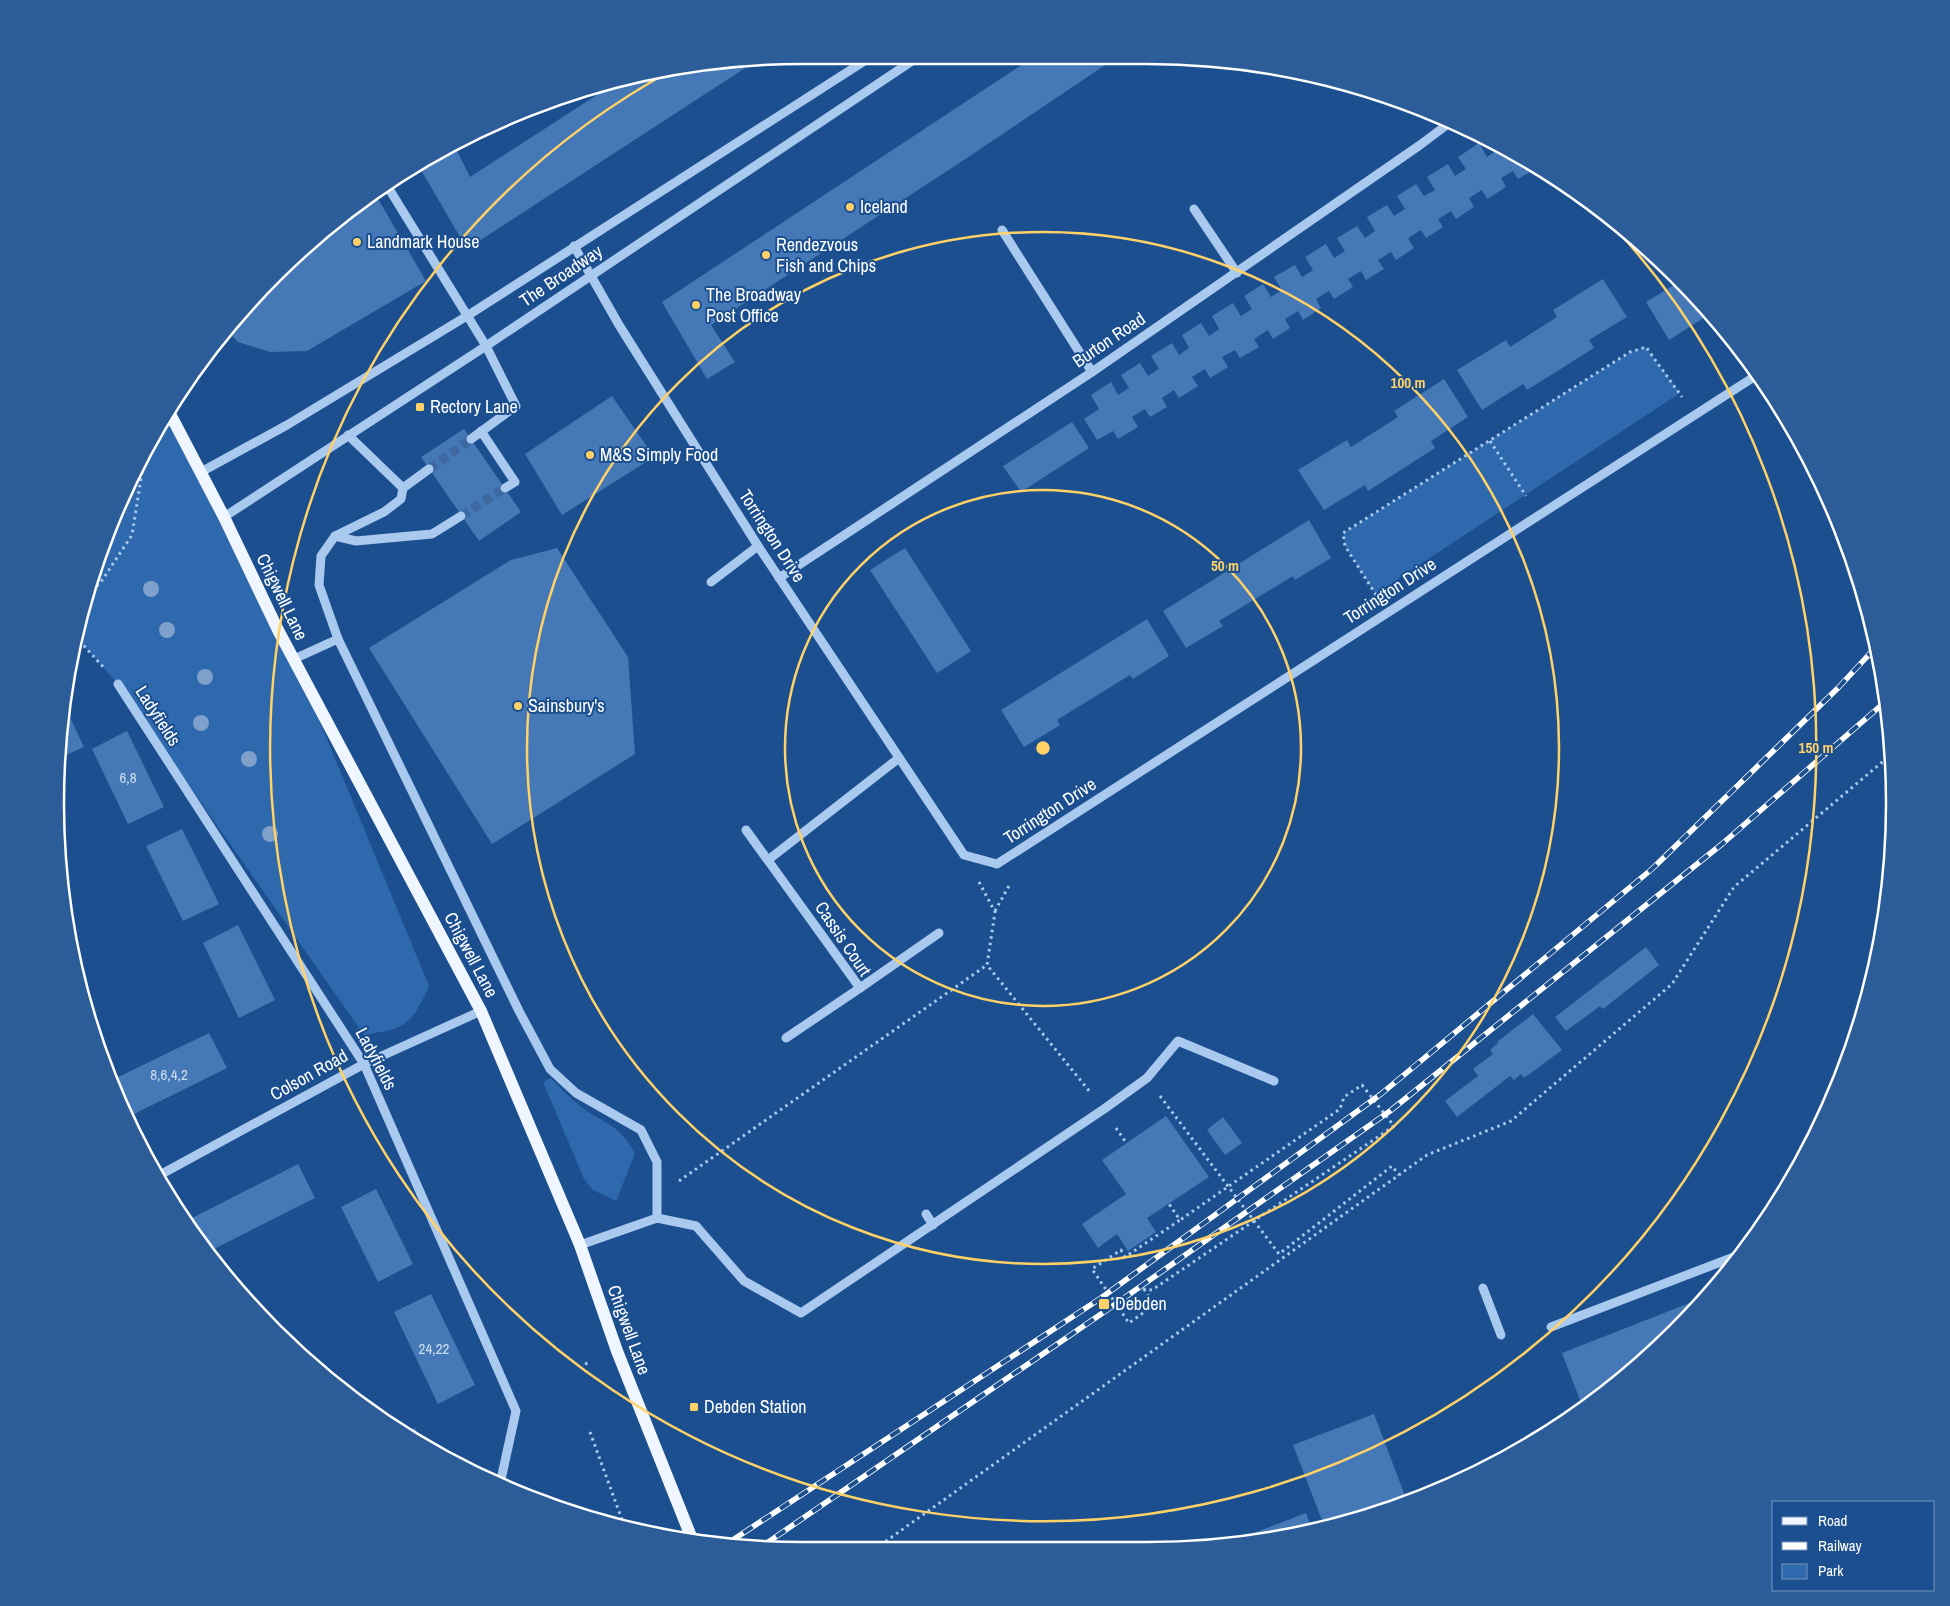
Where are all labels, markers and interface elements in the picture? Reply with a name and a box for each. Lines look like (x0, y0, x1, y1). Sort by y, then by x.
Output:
place label: Iceland (860, 194, 908, 219)
marker: Iceland (844, 201, 856, 213)
place label: Landmark House (367, 229, 479, 254)
place label: Rendezvous Fish and Chips (776, 232, 876, 278)
marker: Landmark House (351, 236, 363, 248)
street label: The Broadway (514, 238, 608, 313)
marker: Rendezvous Fish and Chips (760, 249, 772, 261)
place label: The Broadway Post Office (706, 282, 802, 328)
marker: The Broadway Post Office (690, 299, 702, 311)
street label: Burton Road (1067, 306, 1150, 373)
text: 100 m (1391, 372, 1425, 393)
place label: Rectory Lane (430, 394, 518, 419)
marker: Rectory Lane (414, 401, 426, 413)
place label: M&S Simply Food (600, 442, 718, 467)
marker: M&S Simply Food (584, 449, 596, 461)
street label: Torrington Drive (733, 485, 812, 587)
street label: Chigwell Lane (251, 549, 314, 644)
street label: Torrington Drive (1339, 551, 1441, 630)
text: 50 m (1211, 555, 1239, 576)
street label: Ladyfields (130, 681, 187, 751)
place label: Sainsbury's (528, 693, 605, 718)
marker: Sainsbury's (512, 700, 524, 712)
text: 150 m (1799, 737, 1833, 758)
centre of rings (1034, 739, 1052, 757)
house number: 6,8 (119, 767, 137, 788)
street label: Torrington Drive (999, 771, 1101, 850)
street label: Cassis Court (809, 896, 878, 981)
street label: Chigwell Lane (438, 908, 504, 1002)
street label: Ladyfields (350, 1023, 403, 1094)
street label: Colson Road (265, 1043, 352, 1106)
house number: 8,6,4,2 (150, 1064, 188, 1085)
street label: Chigwell Lane (602, 1282, 657, 1378)
place label: Debden (1115, 1291, 1167, 1316)
marker: Debden (1097, 1297, 1111, 1311)
house number: 24,22 (419, 1338, 450, 1359)
place label: Debden Station (704, 1394, 807, 1419)
marker: Debden Station (688, 1401, 700, 1413)
legend (1772, 1501, 1935, 1591)
text: Road (1818, 1510, 1847, 1531)
text: Railway (1818, 1535, 1863, 1556)
text: Park (1818, 1560, 1844, 1581)

